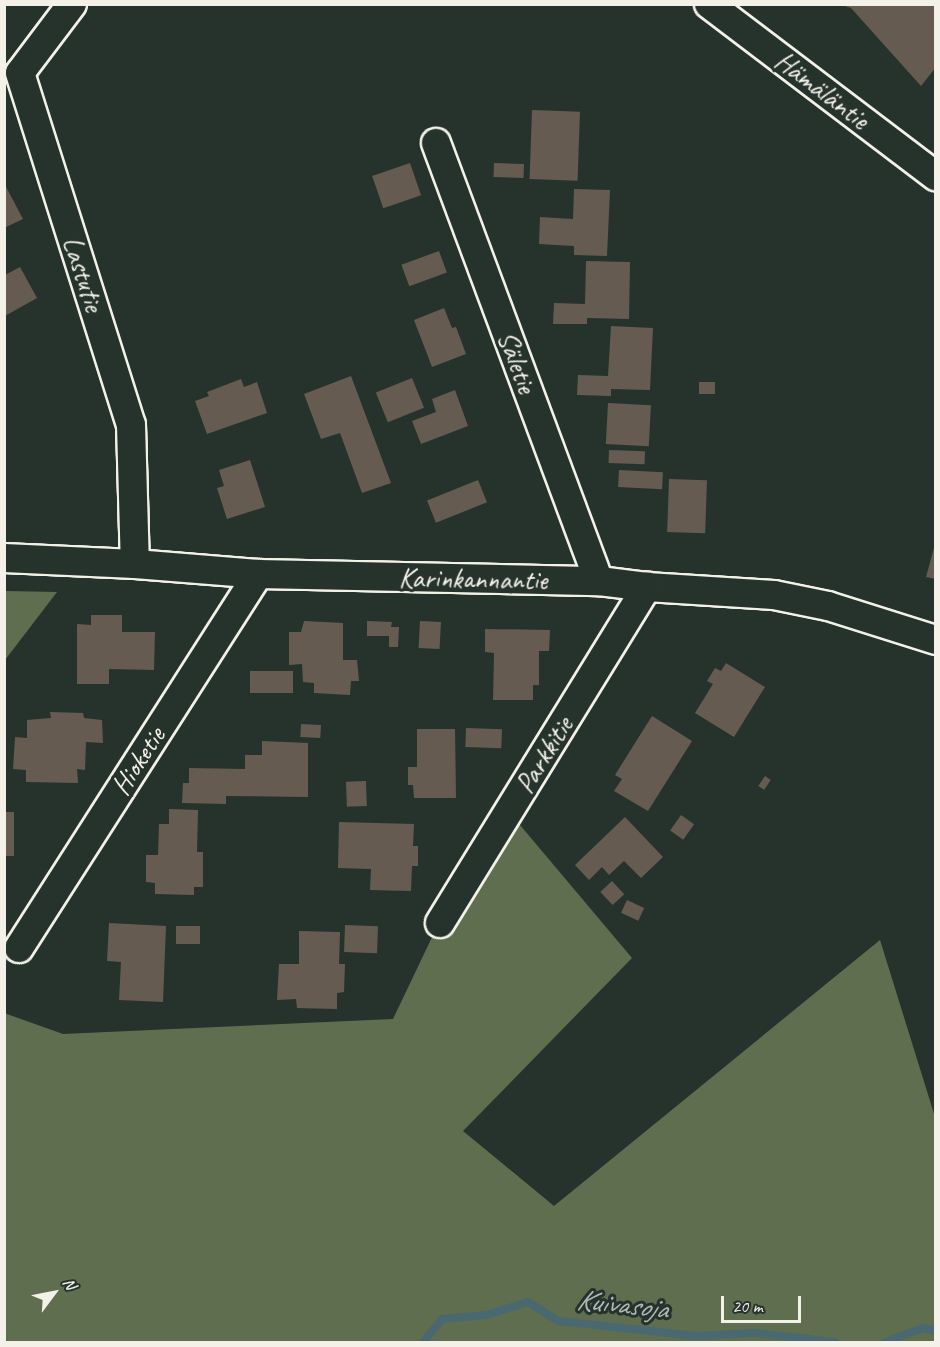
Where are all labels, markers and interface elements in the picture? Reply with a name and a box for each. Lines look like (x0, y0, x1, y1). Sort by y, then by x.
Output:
street label: Hämäläntie (768, 44, 876, 136)
street label: Lastutie (55, 232, 111, 316)
street label: Säletie (490, 327, 544, 397)
street label: Karinkannantie (399, 561, 547, 597)
street label: Parkkitie (508, 711, 580, 799)
street label: Hioketie (104, 721, 172, 801)
north arrow (24, 1263, 84, 1323)
text: N (58, 1274, 80, 1293)
water label: Kuivasoja (575, 1281, 669, 1327)
scale bar (724, 1284, 804, 1322)
text: 20 m (732, 1295, 763, 1317)

